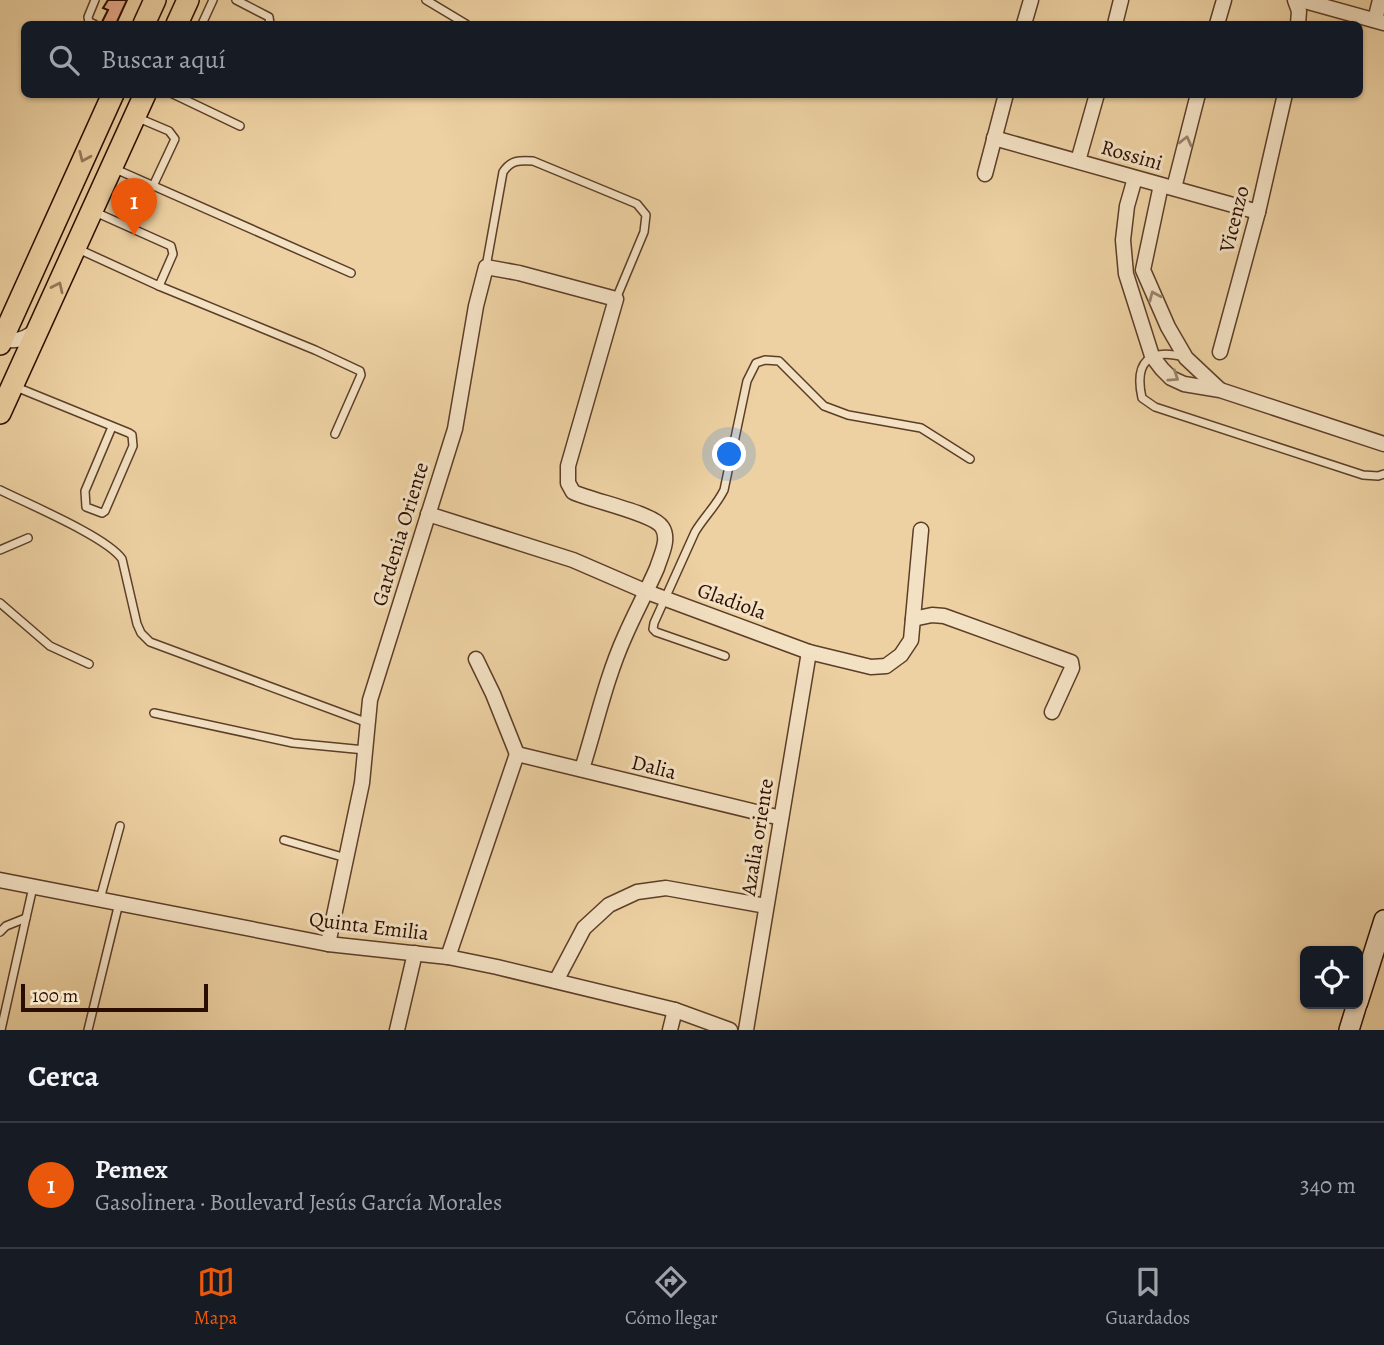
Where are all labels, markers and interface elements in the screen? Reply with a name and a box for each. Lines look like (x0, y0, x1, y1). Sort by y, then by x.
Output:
search box (21, 21, 1363, 98)
icon: search (45, 41, 83, 79)
text: Buscar aquí (101, 42, 226, 77)
street label: Rossini (1098, 133, 1166, 177)
one-way arrow (1178, 136, 1192, 148)
one-way arrow (79, 150, 93, 162)
pin: 1 (111, 178, 157, 236)
street label: Vicenzo (1212, 183, 1256, 256)
one-way arrow (49, 282, 63, 294)
one-way arrow (1148, 290, 1162, 302)
one-way arrow (1166, 369, 1179, 381)
your location (712, 437, 746, 471)
street label: Gardenia Oriente (365, 459, 435, 609)
street label: Gladiola (694, 576, 770, 626)
street label: Dalia (629, 748, 680, 786)
street label: Azalia oriente (734, 776, 780, 899)
street label: Quinta Emilia (308, 905, 431, 947)
map controls (1300, 946, 1363, 1009)
button: locate (1300, 946, 1363, 1009)
scale bar (21, 981, 208, 1013)
text: 100 m (32, 983, 78, 1009)
text: Cerca (28, 1056, 99, 1096)
text: Pemex (95, 1152, 168, 1187)
text: 1 (47, 1170, 55, 1201)
text: 340 m (1300, 1170, 1356, 1201)
text: Gasolinera · Boulevard Jesús García Morales (95, 1187, 502, 1218)
tab: Mapa (194, 1263, 237, 1331)
tab: Cómo llegar (625, 1263, 718, 1331)
tab: Guardados (1105, 1263, 1190, 1331)

